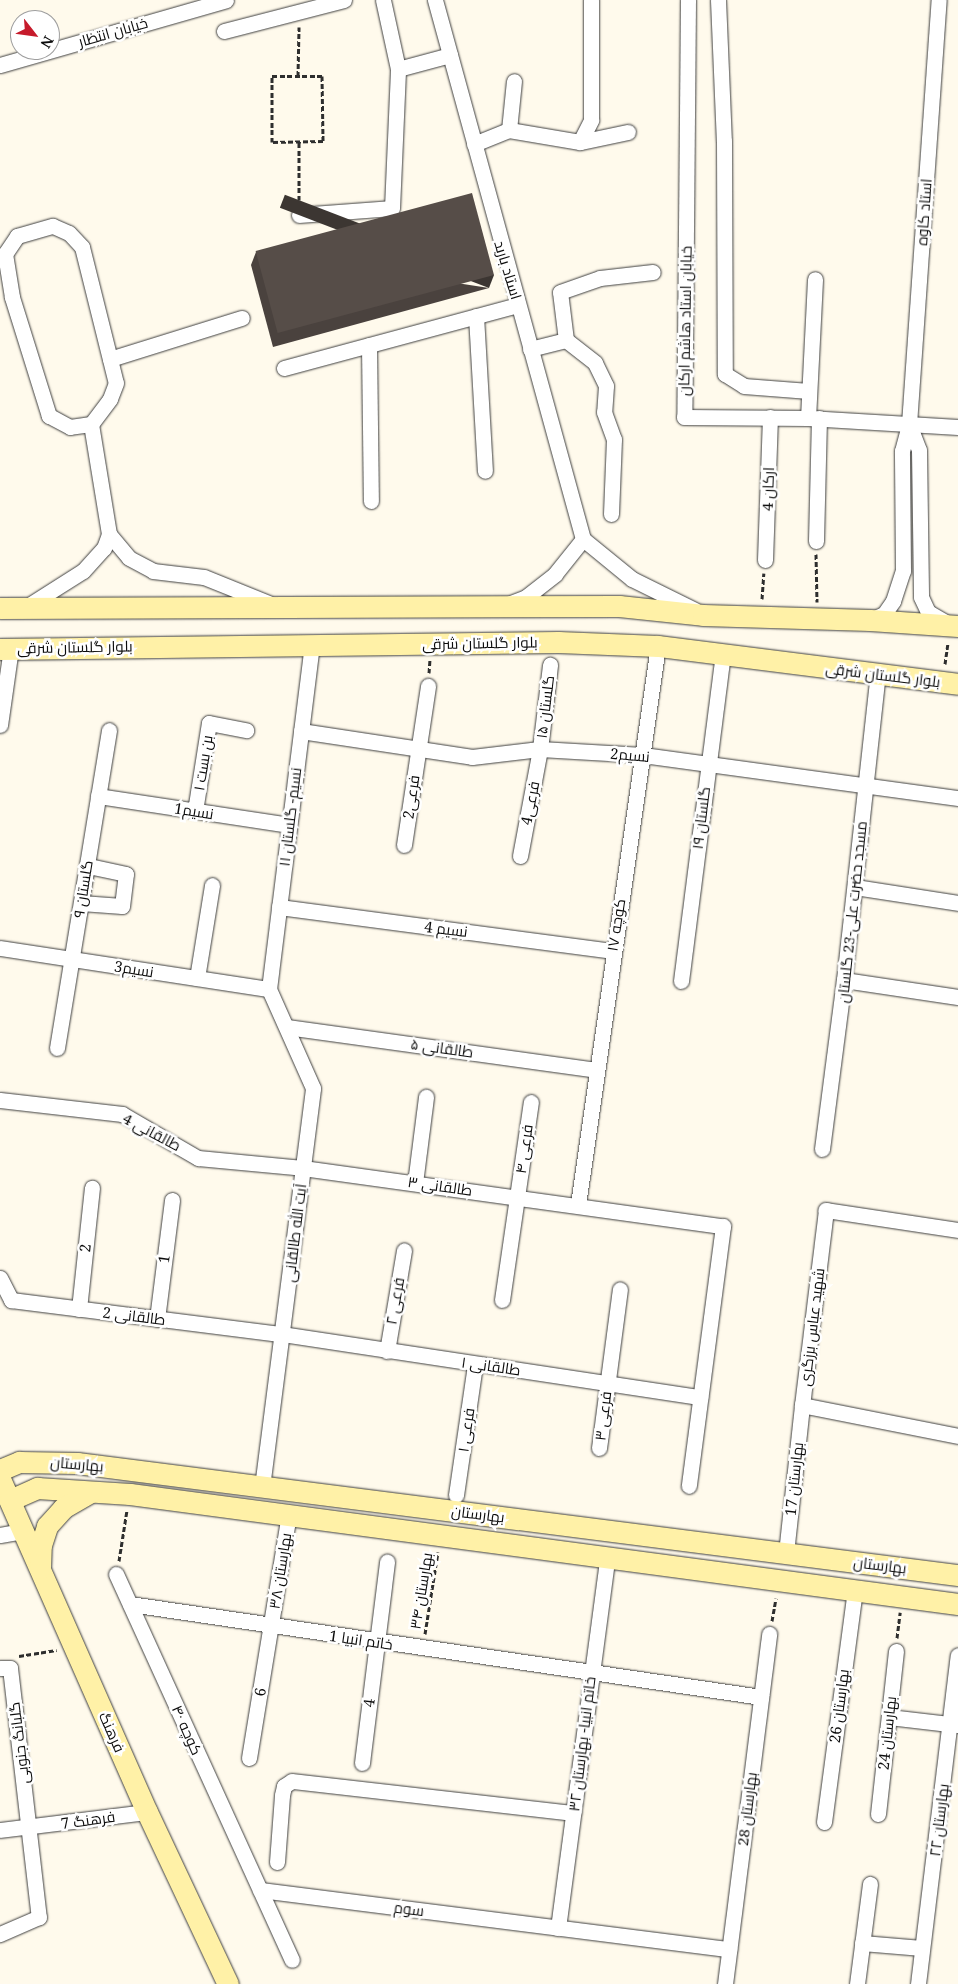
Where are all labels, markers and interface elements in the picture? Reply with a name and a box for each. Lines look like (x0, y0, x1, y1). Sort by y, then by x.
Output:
north arrow (10, 10, 60, 60)
street label: خیابان انتظار (76, 13, 150, 51)
text: N (37, 33, 59, 52)
street label: استاد کاوه (913, 178, 935, 246)
street label: استاد باربد (491, 238, 525, 302)
street label: خیابان استاد هاشم ارکان (675, 246, 695, 396)
street label: ارکان 4 (758, 467, 778, 511)
street label: بلوار گلستان شرقی (422, 633, 538, 653)
street label: بلوار گلستان شرقی (17, 637, 133, 657)
street label: بلوار گلستان شرقی (825, 659, 941, 691)
street label: گلستان ۱۵ (532, 675, 558, 739)
street label: بن بست ۱ (190, 734, 216, 792)
street label: نسیم2 (609, 744, 651, 766)
street label: نسیم- گلستان ۱۱ (275, 767, 305, 867)
street label: فرعی2 (399, 774, 423, 820)
street label: فرعی4 (517, 780, 543, 826)
street label: گلستان ۱۹ (688, 786, 714, 850)
street label: نسیم1 (173, 799, 215, 823)
street label: مسجد حضرت علی-23 گلستان (833, 820, 871, 1004)
street label: گلستان ۹ (70, 859, 96, 919)
street label: کوچه ۱۷ (603, 897, 629, 953)
street label: نسیم 4 (423, 917, 469, 941)
street label: نسیم3 (113, 957, 155, 981)
street label: طالقانی ۵ (410, 1035, 474, 1061)
street label: طالقانی 4 (120, 1109, 184, 1155)
street label: فرعی ۴ (512, 1123, 536, 1175)
street label: طالقانی ۳ (407, 1173, 473, 1199)
street label: آیت الله طالقانی (280, 1183, 310, 1283)
street label: 2 (76, 1243, 94, 1253)
street label: 1 (155, 1254, 173, 1264)
street label: شهید عباس برزگری (796, 1267, 828, 1387)
street label: فرعی ۲ (382, 1276, 408, 1326)
street label: طالقانی 2 (102, 1303, 166, 1329)
street label: طالقانی ۱ (460, 1353, 522, 1379)
street label: فرعی ۳ (591, 1390, 615, 1442)
street label: فرعی ۱ (454, 1407, 478, 1453)
street label: بهارستان 17 (781, 1441, 807, 1517)
street label: بهارستان (50, 1453, 104, 1475)
street label: بهارستان (450, 1502, 506, 1526)
street label: بهارستان ۳۸ (265, 1532, 295, 1610)
street label: بهارستان ۳۴ (406, 1551, 436, 1631)
street label: بهارستان (852, 1553, 908, 1577)
street label: خاتم انبیا 1 (328, 1627, 394, 1653)
street label: بهارستان 26 (826, 1668, 852, 1744)
street label: خاتم انبیا- بهارستان ۳۲ (565, 1675, 599, 1813)
street label: 6 (250, 1686, 270, 1698)
street label: بهارستان 24 (874, 1695, 900, 1771)
street label: 4 (360, 1698, 378, 1708)
street label: گلبانگ جنوبی (5, 1701, 33, 1785)
street label: کوچه ۴۰ (168, 1702, 206, 1758)
street label: فرهنگ (95, 1709, 129, 1755)
street label: بهارستان 28 (734, 1771, 760, 1847)
street label: بهارستان ۲۲ (926, 1783, 952, 1857)
street label: فرهنگ 7 (60, 1807, 116, 1833)
street label: سوم (393, 1898, 425, 1920)

